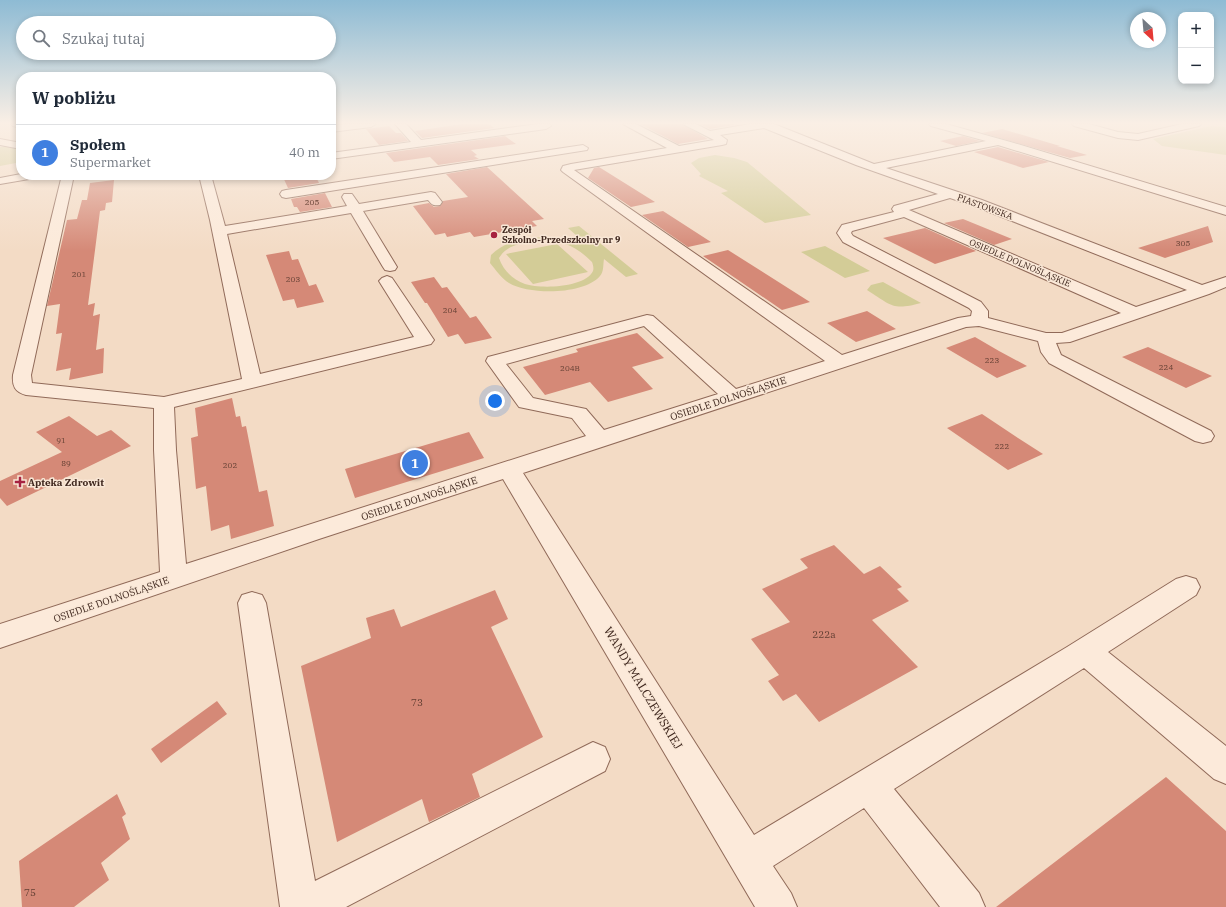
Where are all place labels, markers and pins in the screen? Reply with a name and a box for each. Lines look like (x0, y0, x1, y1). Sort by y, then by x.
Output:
place label: Zespół Szkolno-Przedszkolny nr 9 (502, 224, 621, 245)
marker: Zespół Szkolno-Przedszkolny nr 9 (489, 230, 499, 240)
pin: 1 (402, 448, 428, 478)
place label: Apteka Zdrowit (28, 476, 104, 489)
marker: Apteka Zdrowit (15, 477, 25, 487)

